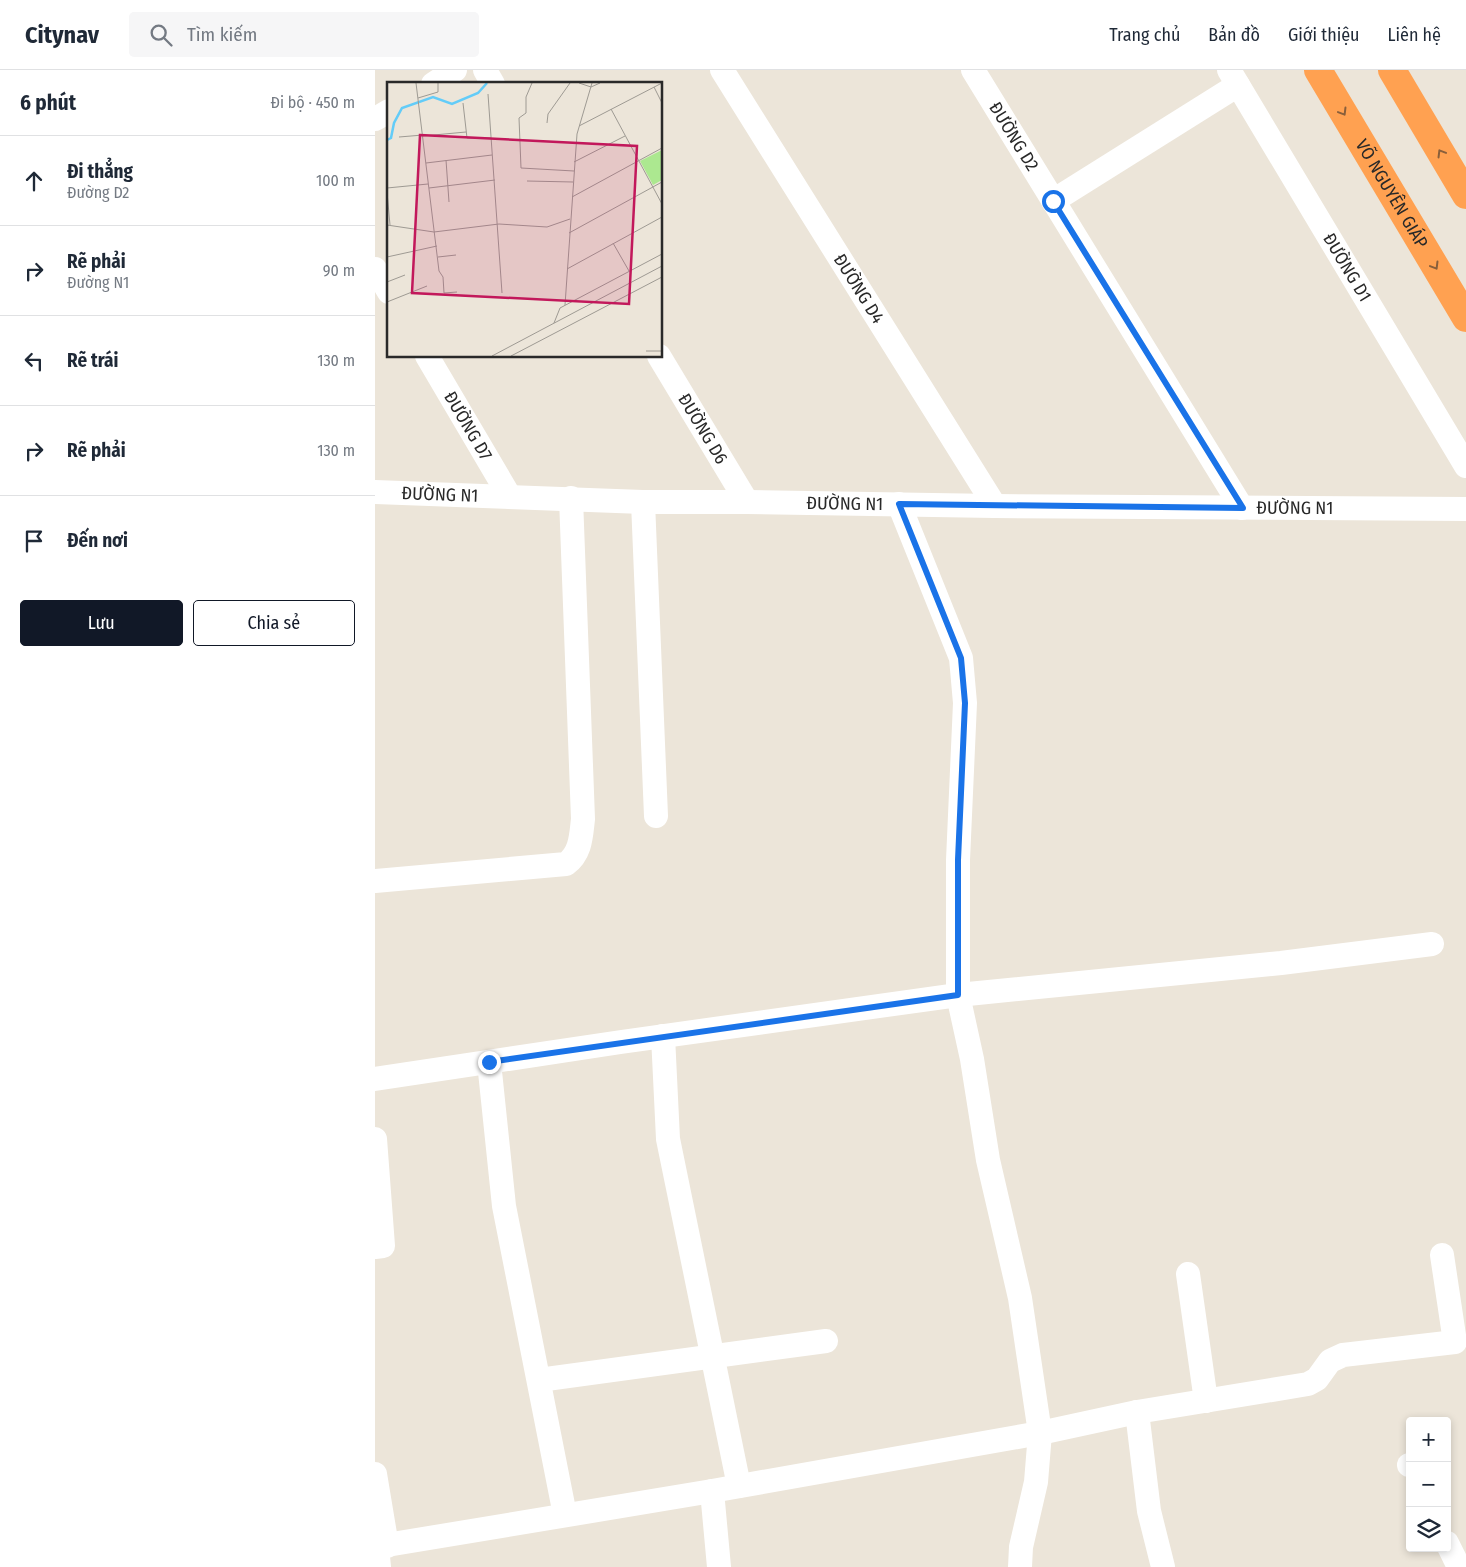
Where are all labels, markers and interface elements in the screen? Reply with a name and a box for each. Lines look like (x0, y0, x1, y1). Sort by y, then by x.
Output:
search box (129, 12, 479, 57)
text: Citynav (25, 21, 99, 49)
icon: search (147, 21, 175, 49)
text: Tìm kiếm (187, 23, 257, 46)
text: Trang chủ (1109, 24, 1180, 46)
text: Bản đồ (1208, 24, 1260, 46)
text: Giới thiệu (1288, 24, 1360, 46)
text: Liên hệ (1388, 24, 1441, 46)
inset map (387, 82, 663, 358)
text: 6 phút (20, 90, 76, 116)
text: Đi bộ · 450 m (271, 93, 355, 112)
street label: ĐƯỜNG D2 (984, 98, 1043, 175)
one-way arrow (1337, 106, 1347, 115)
street label: VÕ NGUYÊN GIÁP (1351, 135, 1433, 252)
one-way arrow (1437, 149, 1447, 158)
text: Đi thẳng (67, 160, 133, 183)
icon: ahead (20, 167, 48, 195)
text: 100 m (316, 171, 355, 190)
text: Đường D2 (67, 183, 129, 202)
route start (1042, 190, 1065, 213)
street label: ĐƯỜNG D1 (1318, 229, 1376, 306)
text: Rẽ phải (67, 250, 126, 273)
street label: ĐƯỜNG D4 (829, 250, 889, 328)
icon: right (20, 257, 48, 285)
text: 90 m (323, 261, 355, 280)
one-way arrow (1429, 261, 1439, 270)
text: Đường N1 (67, 273, 129, 292)
icon: left (20, 347, 48, 375)
text: Rẽ trái (67, 349, 118, 372)
text: 130 m (317, 351, 355, 370)
street label: ĐƯỜNG D7 (439, 387, 497, 464)
street label: ĐƯỜNG D6 (673, 390, 733, 468)
icon: right (20, 437, 48, 465)
text: Rẽ phải (67, 439, 126, 462)
text: 130 m (317, 441, 355, 460)
street label: ĐƯỜNG N1 (401, 482, 479, 507)
street label: ĐƯỜNG N1 (806, 492, 883, 515)
street label: ĐƯỜNG N1 (1256, 497, 1333, 519)
icon: arrive (20, 527, 48, 555)
text: Đến nơi (67, 529, 128, 552)
button: Lưu (20, 600, 183, 646)
button: Chia sẻ (193, 600, 355, 646)
route end (478, 1051, 501, 1074)
map controls (1406, 1417, 1451, 1552)
button: + (1406, 1417, 1451, 1462)
button: − (1406, 1462, 1451, 1507)
button: layers (1406, 1507, 1451, 1552)

